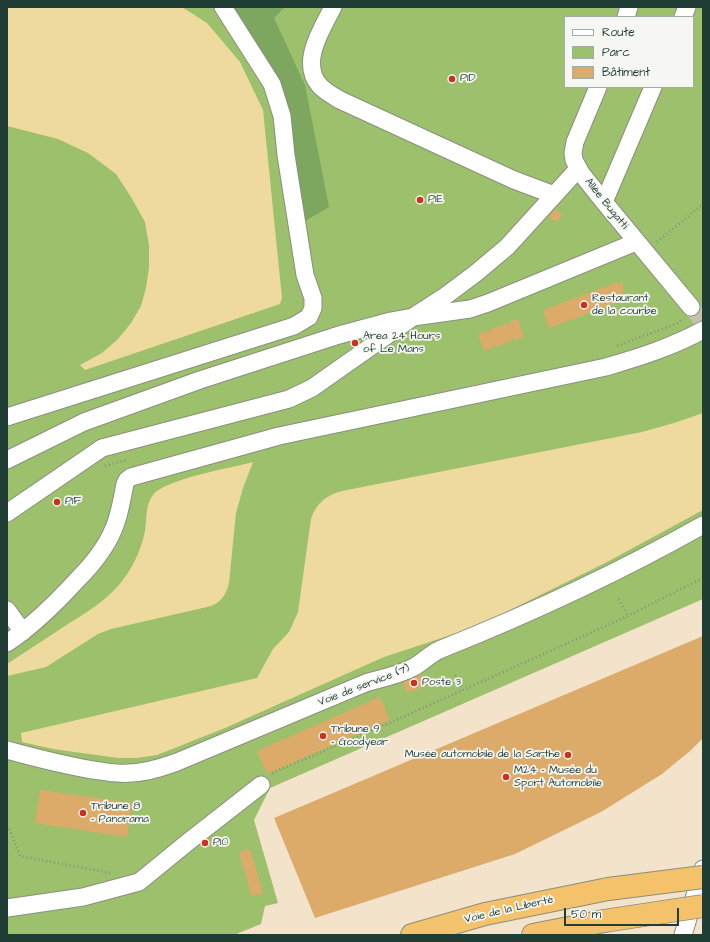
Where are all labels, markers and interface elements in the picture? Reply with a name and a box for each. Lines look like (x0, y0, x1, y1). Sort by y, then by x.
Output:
legend (564, 16, 694, 88)
text: Route (602, 24, 635, 41)
text: Parc (602, 44, 630, 61)
text: Bâtiment (602, 64, 650, 81)
place label: P1D (460, 72, 476, 86)
marker: P1D (447, 74, 457, 84)
street label: Allée Bugatti (581, 176, 631, 232)
place label: P1E (428, 193, 443, 207)
marker: P1E (415, 195, 425, 205)
place label: Restaurant de la courbe (592, 292, 657, 318)
marker: Restaurant de la courbe (579, 300, 589, 310)
place label: Area 24 Hours of Le Mans (363, 330, 440, 356)
marker: Area 24 Hours of Le Mans (350, 338, 360, 348)
place label: P1F (65, 495, 81, 509)
marker: P1F (52, 497, 62, 507)
street label: Voie de service (7) (316, 662, 412, 710)
place label: Poste 3 (422, 676, 461, 690)
marker: Poste 3 (409, 678, 419, 688)
place label: Tribune 9 - Goodyear (331, 723, 388, 749)
marker: Tribune 9 - Goodyear (318, 731, 328, 741)
place label: Musée automobile de la Sarthe (405, 748, 560, 762)
marker: Musée automobile de la Sarthe (563, 750, 573, 760)
place label: M24 - Musée du Sport Automobile (514, 764, 602, 790)
marker: M24 - Musée du Sport Automobile (501, 772, 511, 782)
place label: Tribune 8 - Panorama (91, 800, 149, 826)
marker: Tribune 8 - Panorama (78, 808, 88, 818)
place label: P10 (213, 836, 228, 850)
marker: P10 (200, 838, 210, 848)
street label: Voie de la Liberté (463, 893, 555, 927)
scale bar (566, 900, 681, 926)
text: 50 m (571, 906, 601, 923)

